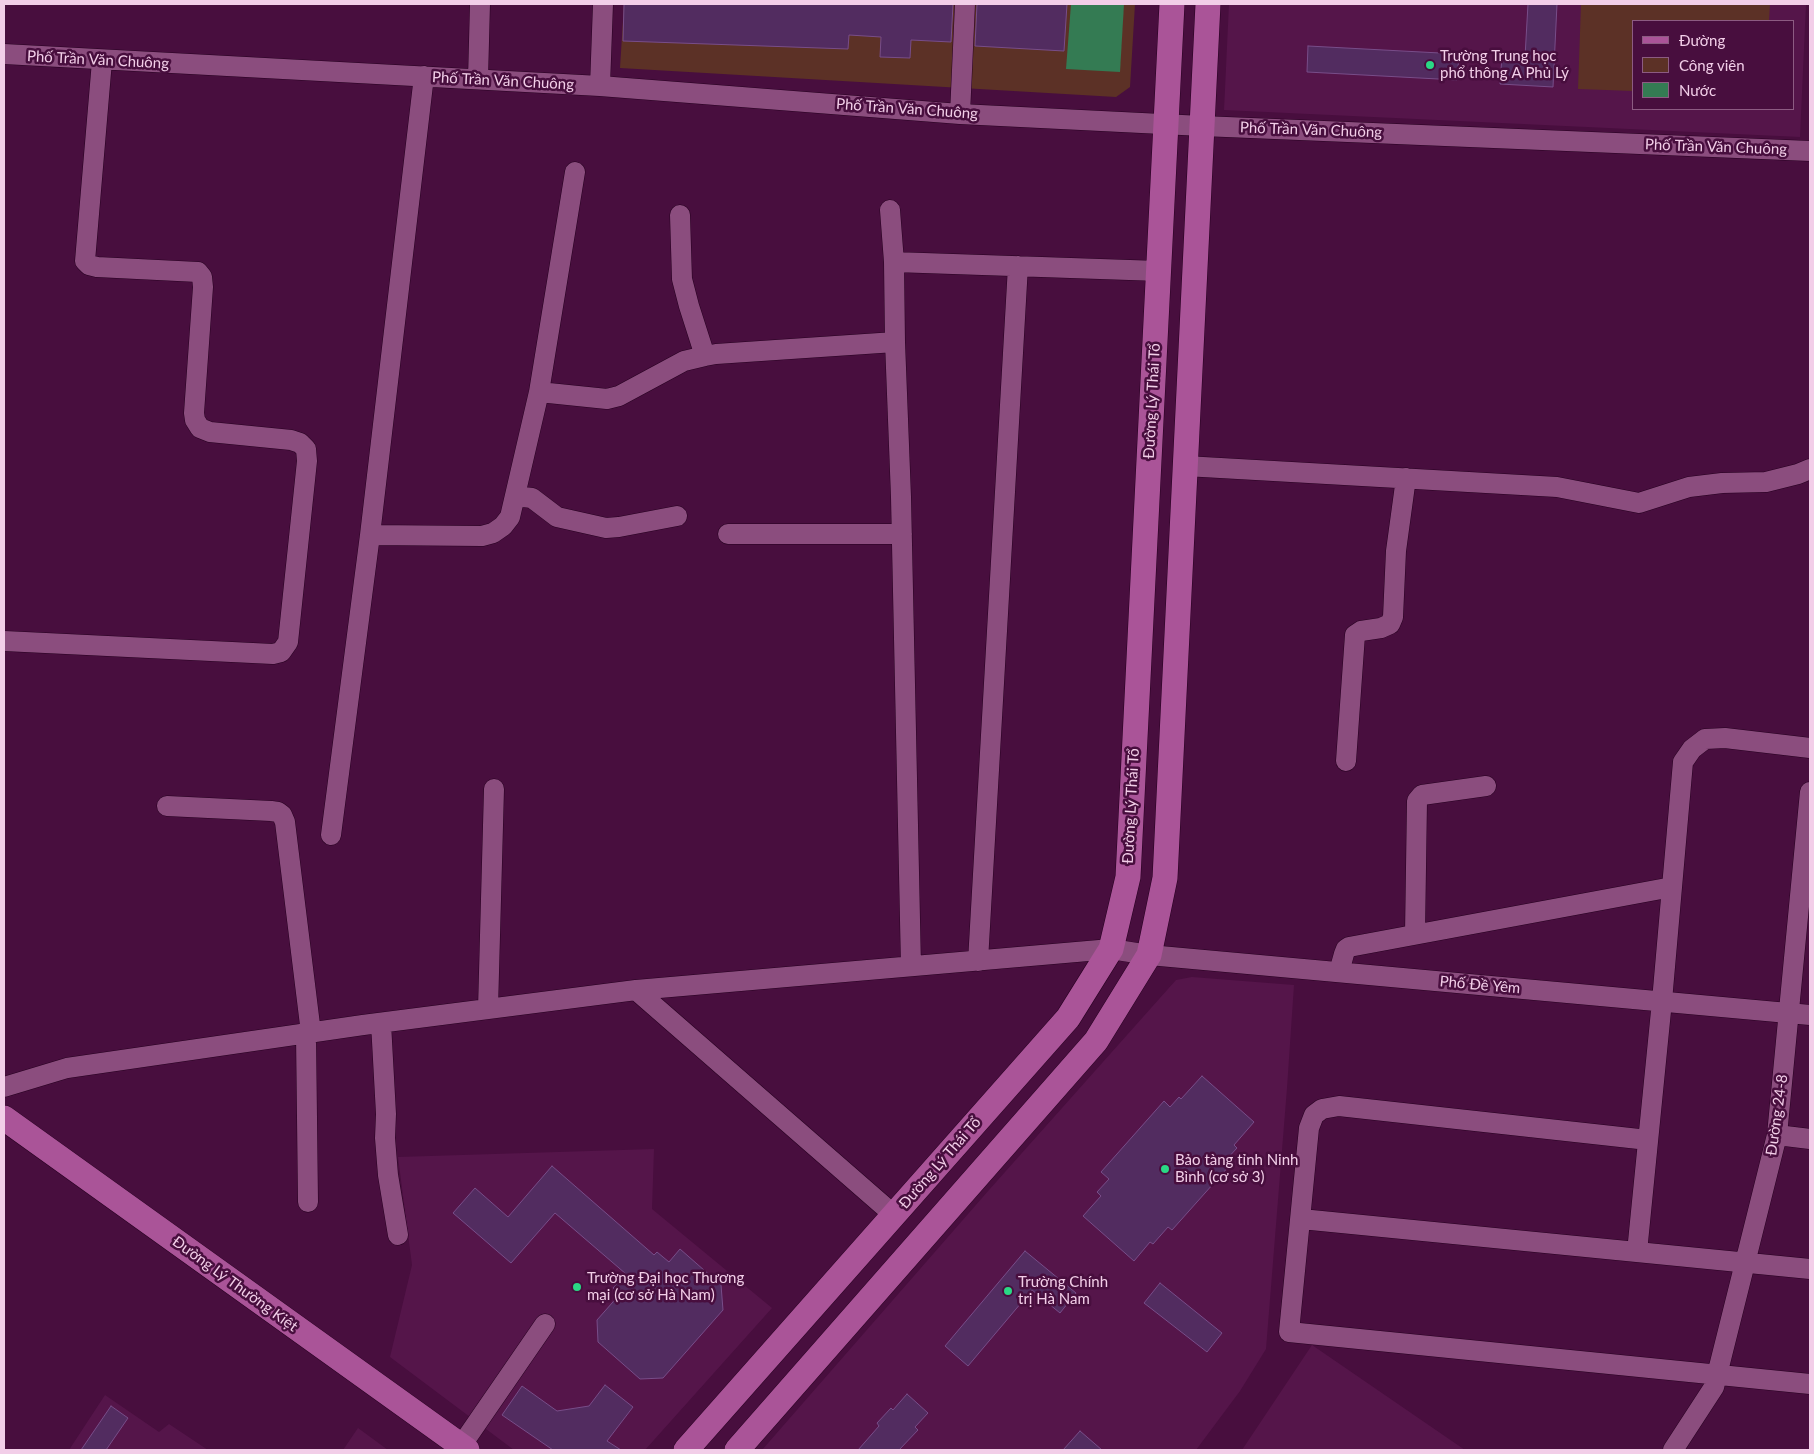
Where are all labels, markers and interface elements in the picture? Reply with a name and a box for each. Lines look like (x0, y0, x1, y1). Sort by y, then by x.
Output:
legend (1632, 20, 1794, 110)
text: Đường (1679, 31, 1725, 49)
street label: Phố Trần Văn Chuông (27, 47, 169, 73)
place label: Trường Trung học phổ thông A Phủ Lý (1440, 47, 1569, 82)
text: Công viên (1679, 56, 1745, 74)
marker: Trường Trung học phổ thông A Phủ Lý (1424, 59, 1436, 71)
street label: Phố Trần Văn Chuông (432, 68, 574, 94)
text: Nước (1679, 81, 1716, 99)
street label: Phố Trần Văn Chuông (835, 95, 979, 123)
street label: Phố Trần Văn Chuông (1240, 119, 1382, 141)
street label: Phố Trần Văn Chuông (1645, 136, 1787, 158)
street label: Đường Lý Thái Tổ (1140, 343, 1164, 459)
street label: Đường Lý Thái Tổ (1119, 748, 1143, 864)
street label: Phố Đề Yêm (1439, 973, 1521, 997)
street label: Đường 24-8 (1762, 1073, 1792, 1157)
street label: Đường Lý Thái Tổ (895, 1113, 985, 1213)
place label: Bảo tàng tỉnh Ninh Bình (cơ sở 3) (1175, 1151, 1298, 1186)
marker: Bảo tàng tỉnh Ninh Bình (cơ sở 3) (1159, 1163, 1171, 1175)
street label: Đường Lý Thường Kiệt (169, 1233, 301, 1335)
place label: Trường Đại học Thương mại (cơ sở Hà Nam) (587, 1269, 744, 1304)
place label: Trường Chính trị Hà Nam (1018, 1273, 1108, 1308)
marker: Trường Đại học Thương mại (cơ sở Hà Nam) (571, 1281, 583, 1293)
marker: Trường Chính trị Hà Nam (1002, 1285, 1014, 1297)

